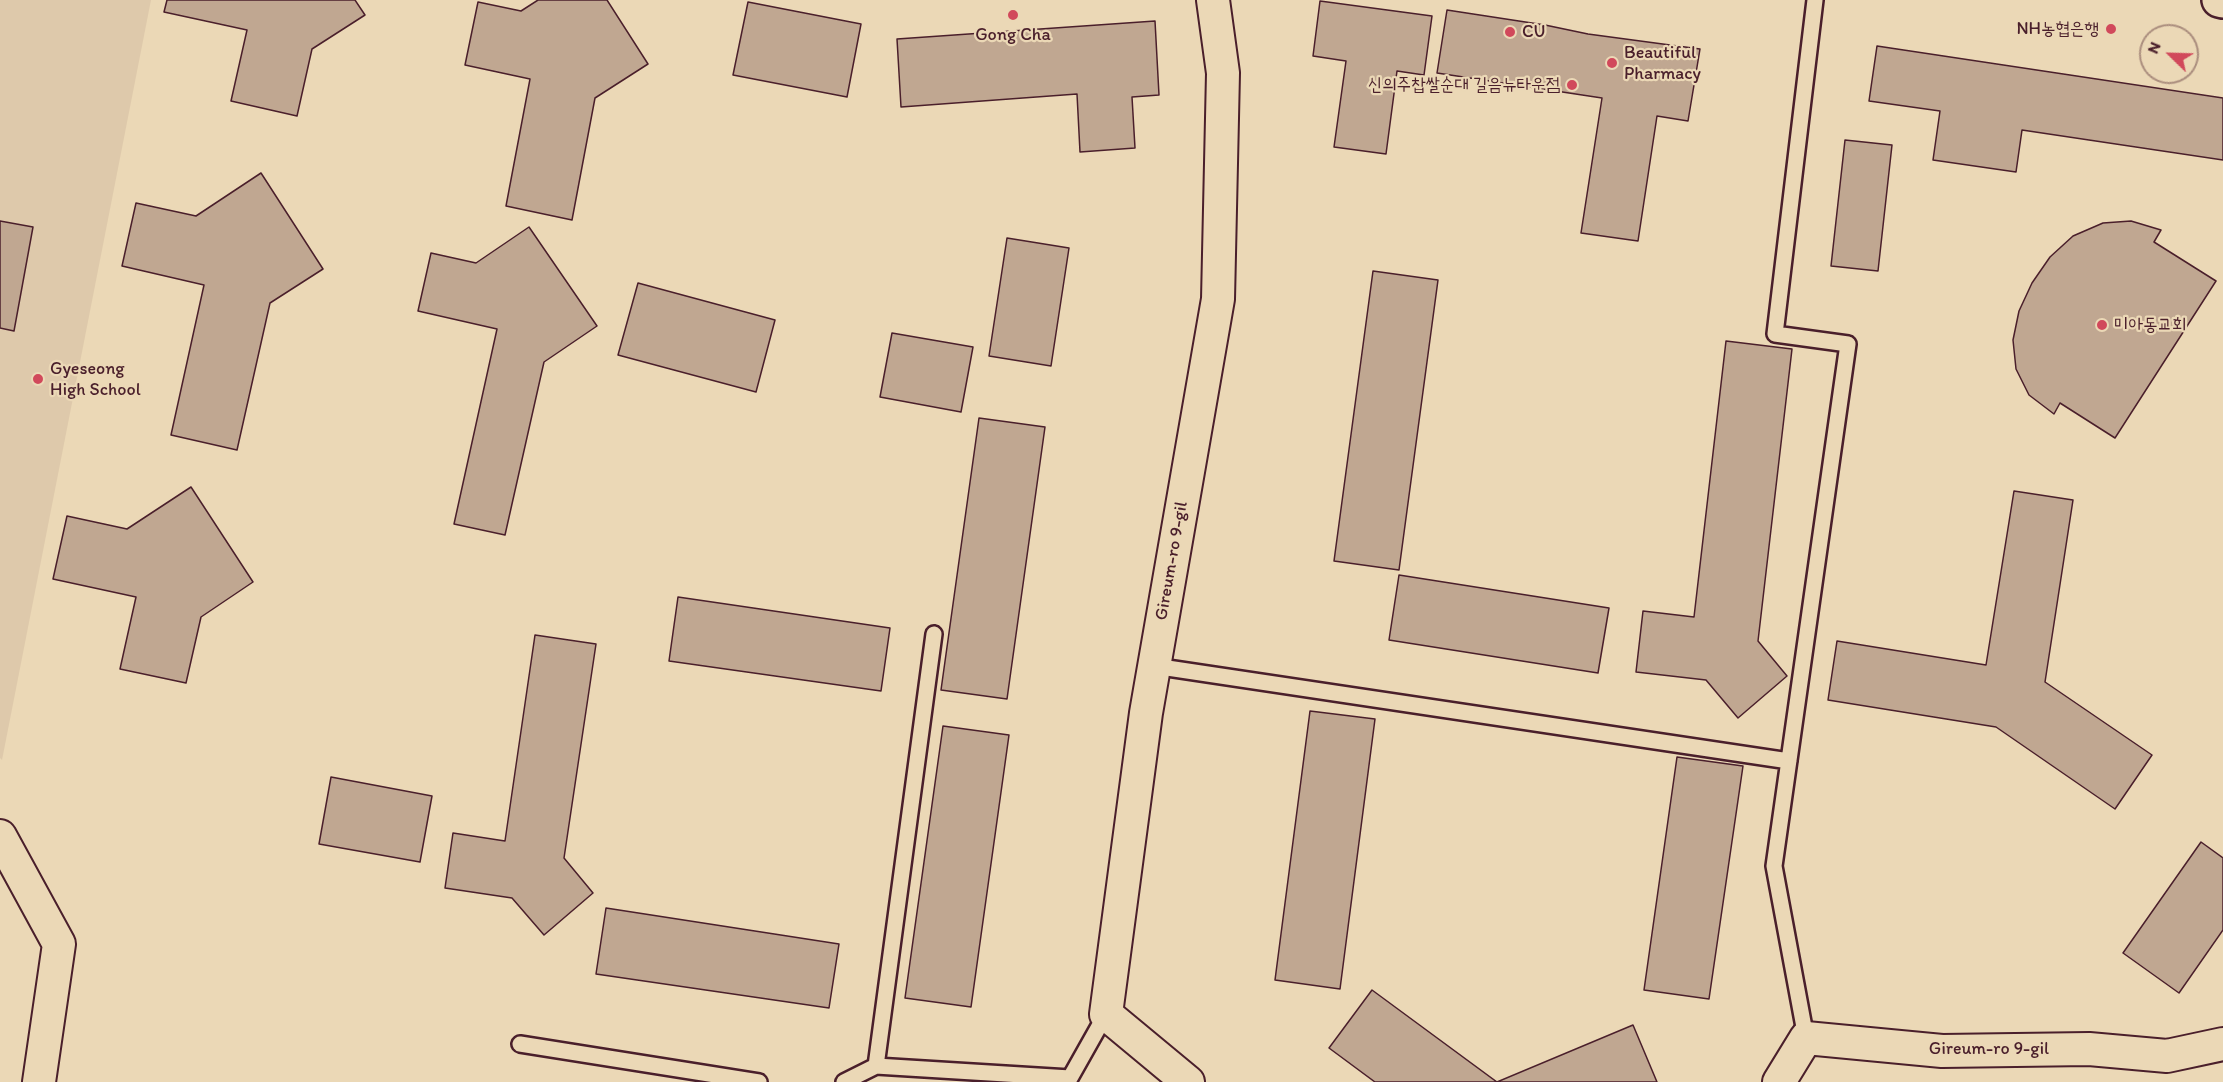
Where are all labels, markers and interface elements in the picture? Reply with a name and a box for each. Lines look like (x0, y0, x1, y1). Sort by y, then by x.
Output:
marker: Gong Cha (1006, 8, 1020, 22)
place label: NH농협은행 (2016, 18, 2099, 40)
place label: CU (1522, 21, 1546, 43)
marker: NH농협은행 (2104, 22, 2118, 36)
place label: Gong Cha (975, 24, 1051, 46)
north arrow (2139, 24, 2199, 84)
marker: CU (1503, 25, 1517, 39)
text: N (2143, 39, 2165, 56)
place label: Beautiful Pharmacy (1624, 42, 1701, 84)
marker: Beautiful Pharmacy (1605, 56, 1619, 70)
place label: 신의주찹쌀순대 길음뉴타운점 (1368, 74, 1560, 96)
marker: 신의주찹쌀순대 길음뉴타운점 (1565, 78, 1579, 92)
place label: 미아동교회 (2114, 314, 2186, 336)
marker: 미아동교회 (2095, 318, 2109, 332)
place label: Gyeseong High School (50, 358, 141, 400)
marker: Gyeseong High School (31, 372, 45, 386)
street label: Gireum-ro 9-gil (1151, 500, 1193, 622)
street label: Gireum-ro 9-gil (1929, 1038, 2049, 1060)

